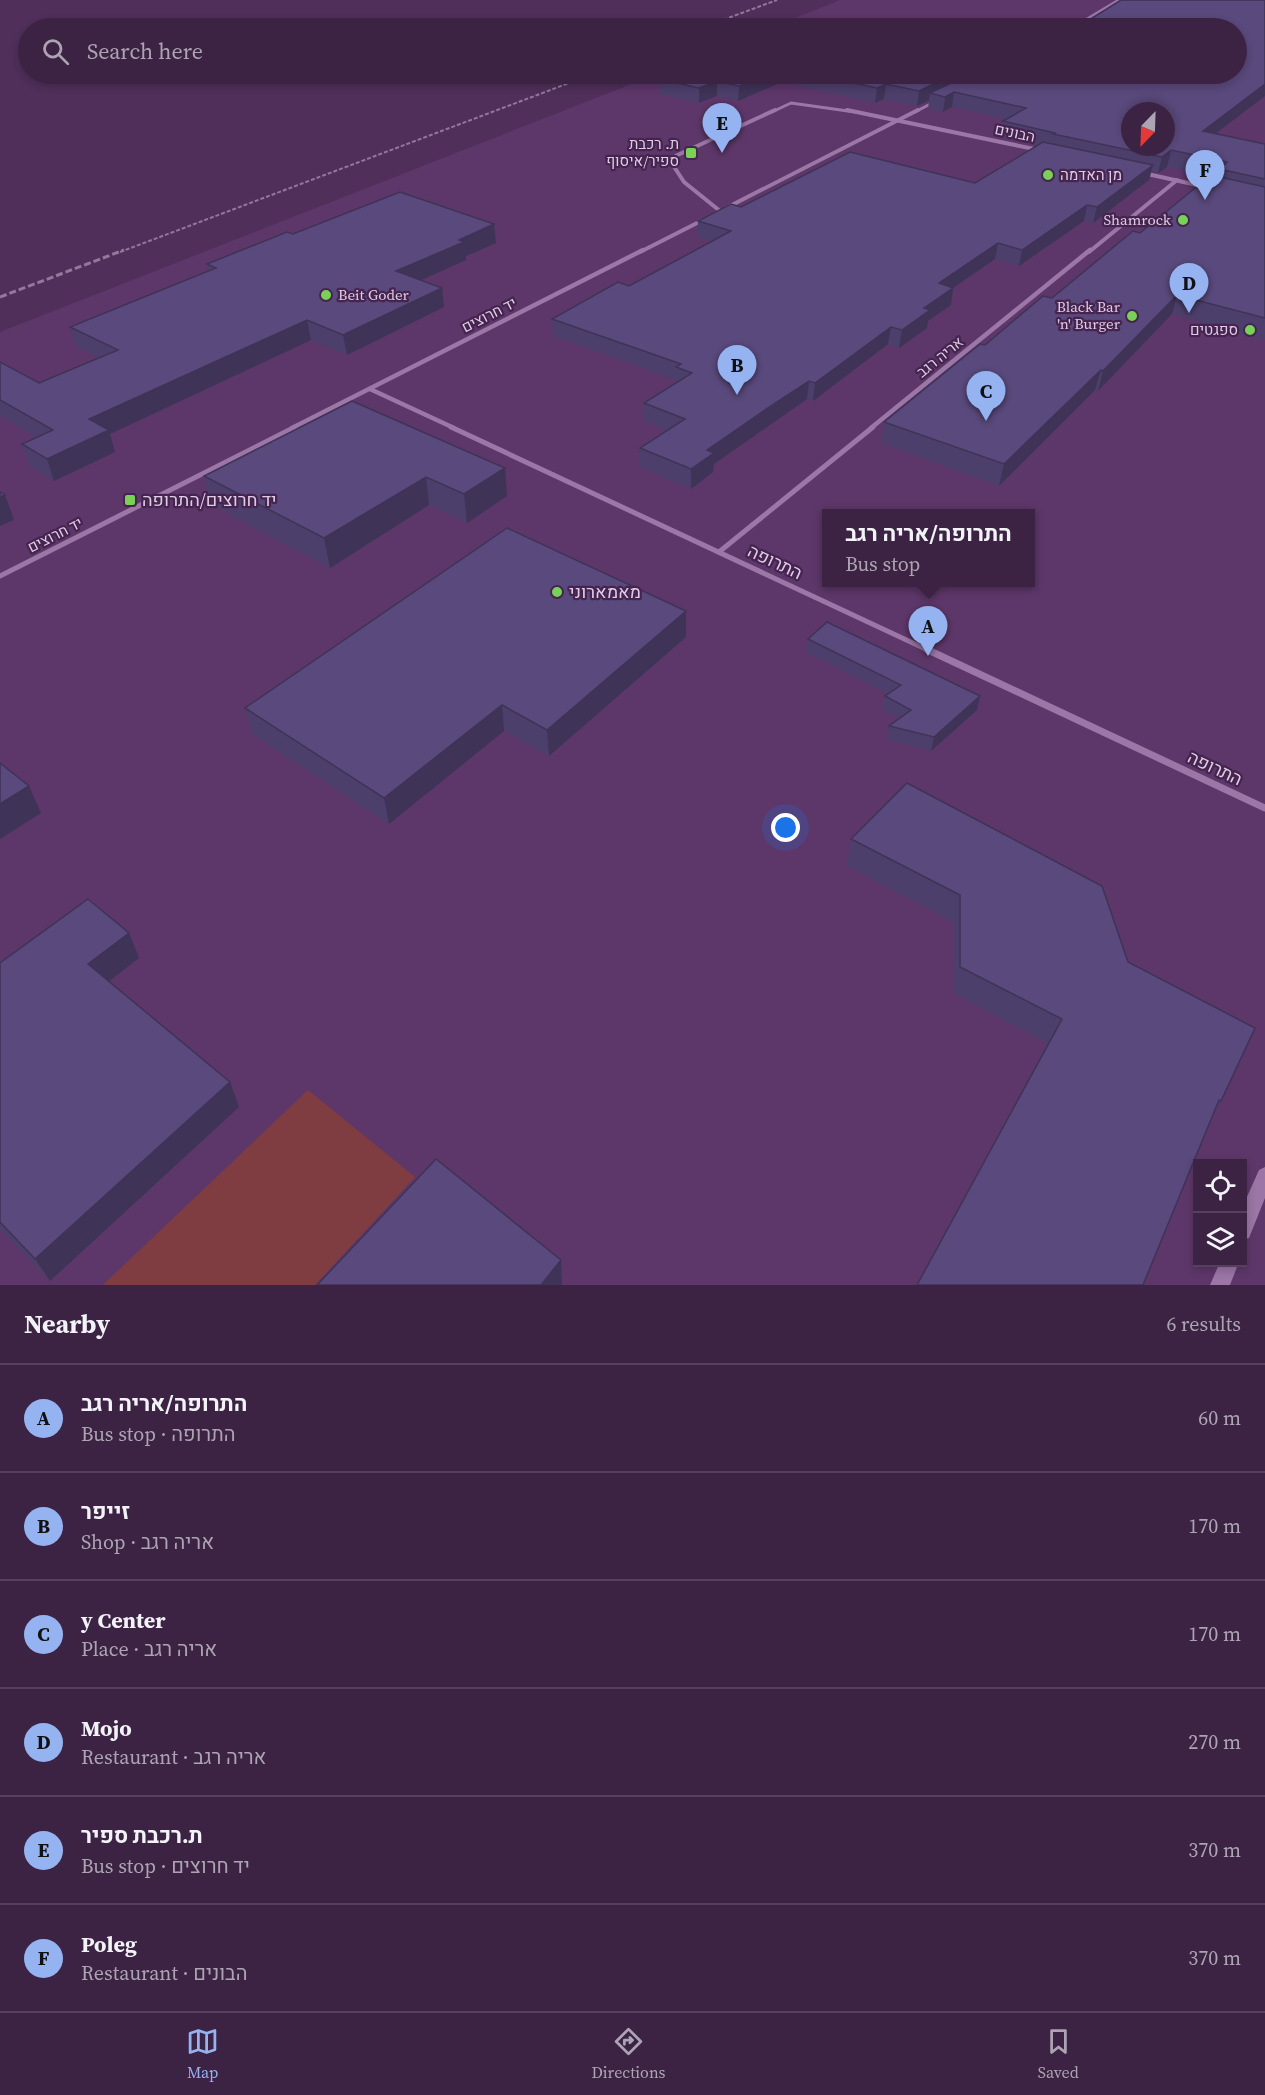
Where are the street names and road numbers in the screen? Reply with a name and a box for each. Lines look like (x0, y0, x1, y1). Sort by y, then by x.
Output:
street label: הבונים (993, 118, 1037, 147)
street label: יד חרוצים (458, 292, 520, 337)
street label: אריה רגב (912, 331, 968, 382)
street label: יד חרוצים (24, 512, 86, 557)
street label: התרופה (744, 538, 807, 585)
street label: התרופה (1184, 744, 1247, 791)

